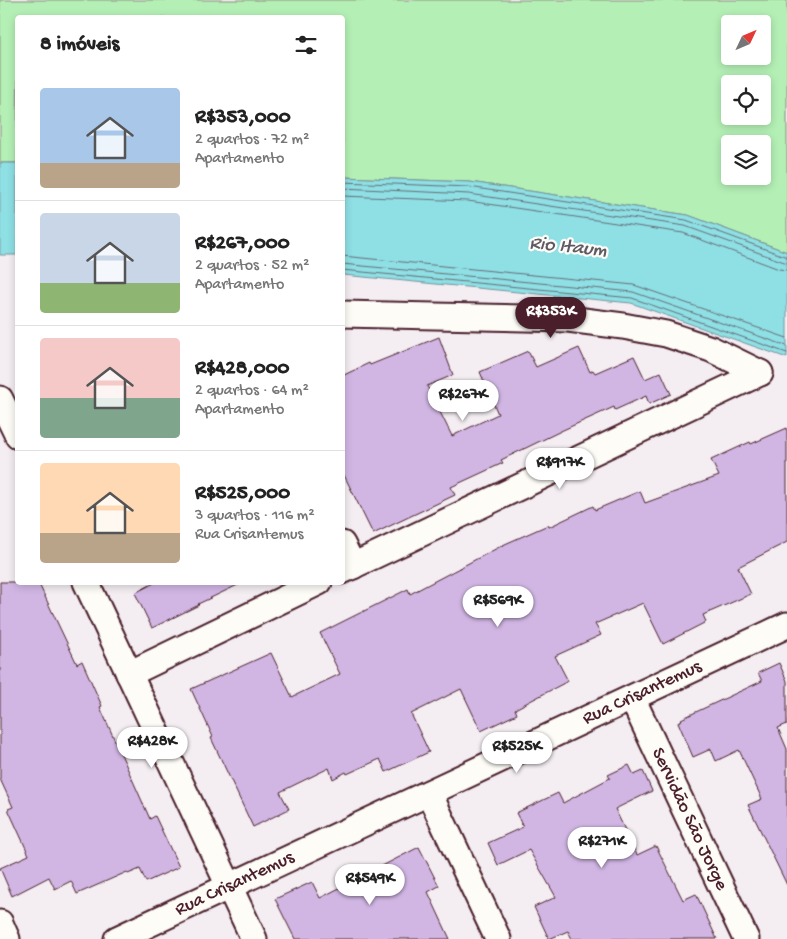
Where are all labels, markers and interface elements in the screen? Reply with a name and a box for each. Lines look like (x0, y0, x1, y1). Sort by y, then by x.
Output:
north arrow (721, 15, 771, 65)
map controls (721, 15, 771, 185)
icon: filters (292, 31, 320, 59)
text: 8 imóveis (40, 33, 119, 58)
button: locate (721, 75, 771, 125)
text: R$353,000 (195, 106, 291, 131)
icon: home (80, 108, 140, 168)
text: 2 quartos · 72 m² (195, 131, 309, 150)
button: layers (721, 135, 771, 185)
text: Apartamento (195, 150, 284, 169)
text: R$267,000 (195, 232, 290, 257)
icon: home (80, 233, 140, 293)
water label: Rio Itaum (528, 233, 609, 264)
text: 2 quartos · 52 m² (195, 257, 309, 276)
text: Apartamento (195, 276, 284, 295)
pin: R$353K (510, 296, 592, 339)
text: R$353K (526, 303, 576, 322)
text: R$428,000 (195, 357, 290, 382)
icon: home (80, 358, 140, 418)
pin: R$267K (422, 380, 504, 422)
text: 2 quartos · 64 m² (195, 382, 309, 401)
text: R$267K (439, 386, 487, 405)
text: Apartamento (195, 401, 284, 420)
pin: R$917K (519, 448, 601, 490)
text: R$917K (536, 454, 584, 473)
text: R$525,000 (195, 482, 290, 507)
icon: home (80, 483, 140, 543)
text: 3 quartos · 116 m² (195, 507, 315, 526)
text: Rua Crisantemus (195, 526, 303, 545)
pin: R$569K (457, 586, 539, 628)
text: R$569K (474, 592, 522, 611)
street label: Rua Crisantemus (579, 655, 706, 731)
pin: R$428K (111, 726, 193, 769)
pin: R$525K (476, 732, 558, 774)
text: R$428K (128, 733, 176, 752)
text: R$525K (492, 738, 542, 757)
street label: Servidão São Jorge (646, 744, 733, 894)
pin: R$271K (561, 826, 643, 869)
text: R$271K (578, 833, 626, 852)
street label: Rua Crisantemus (172, 846, 299, 922)
pin: R$549K (329, 864, 411, 906)
text: R$549K (346, 870, 394, 889)

